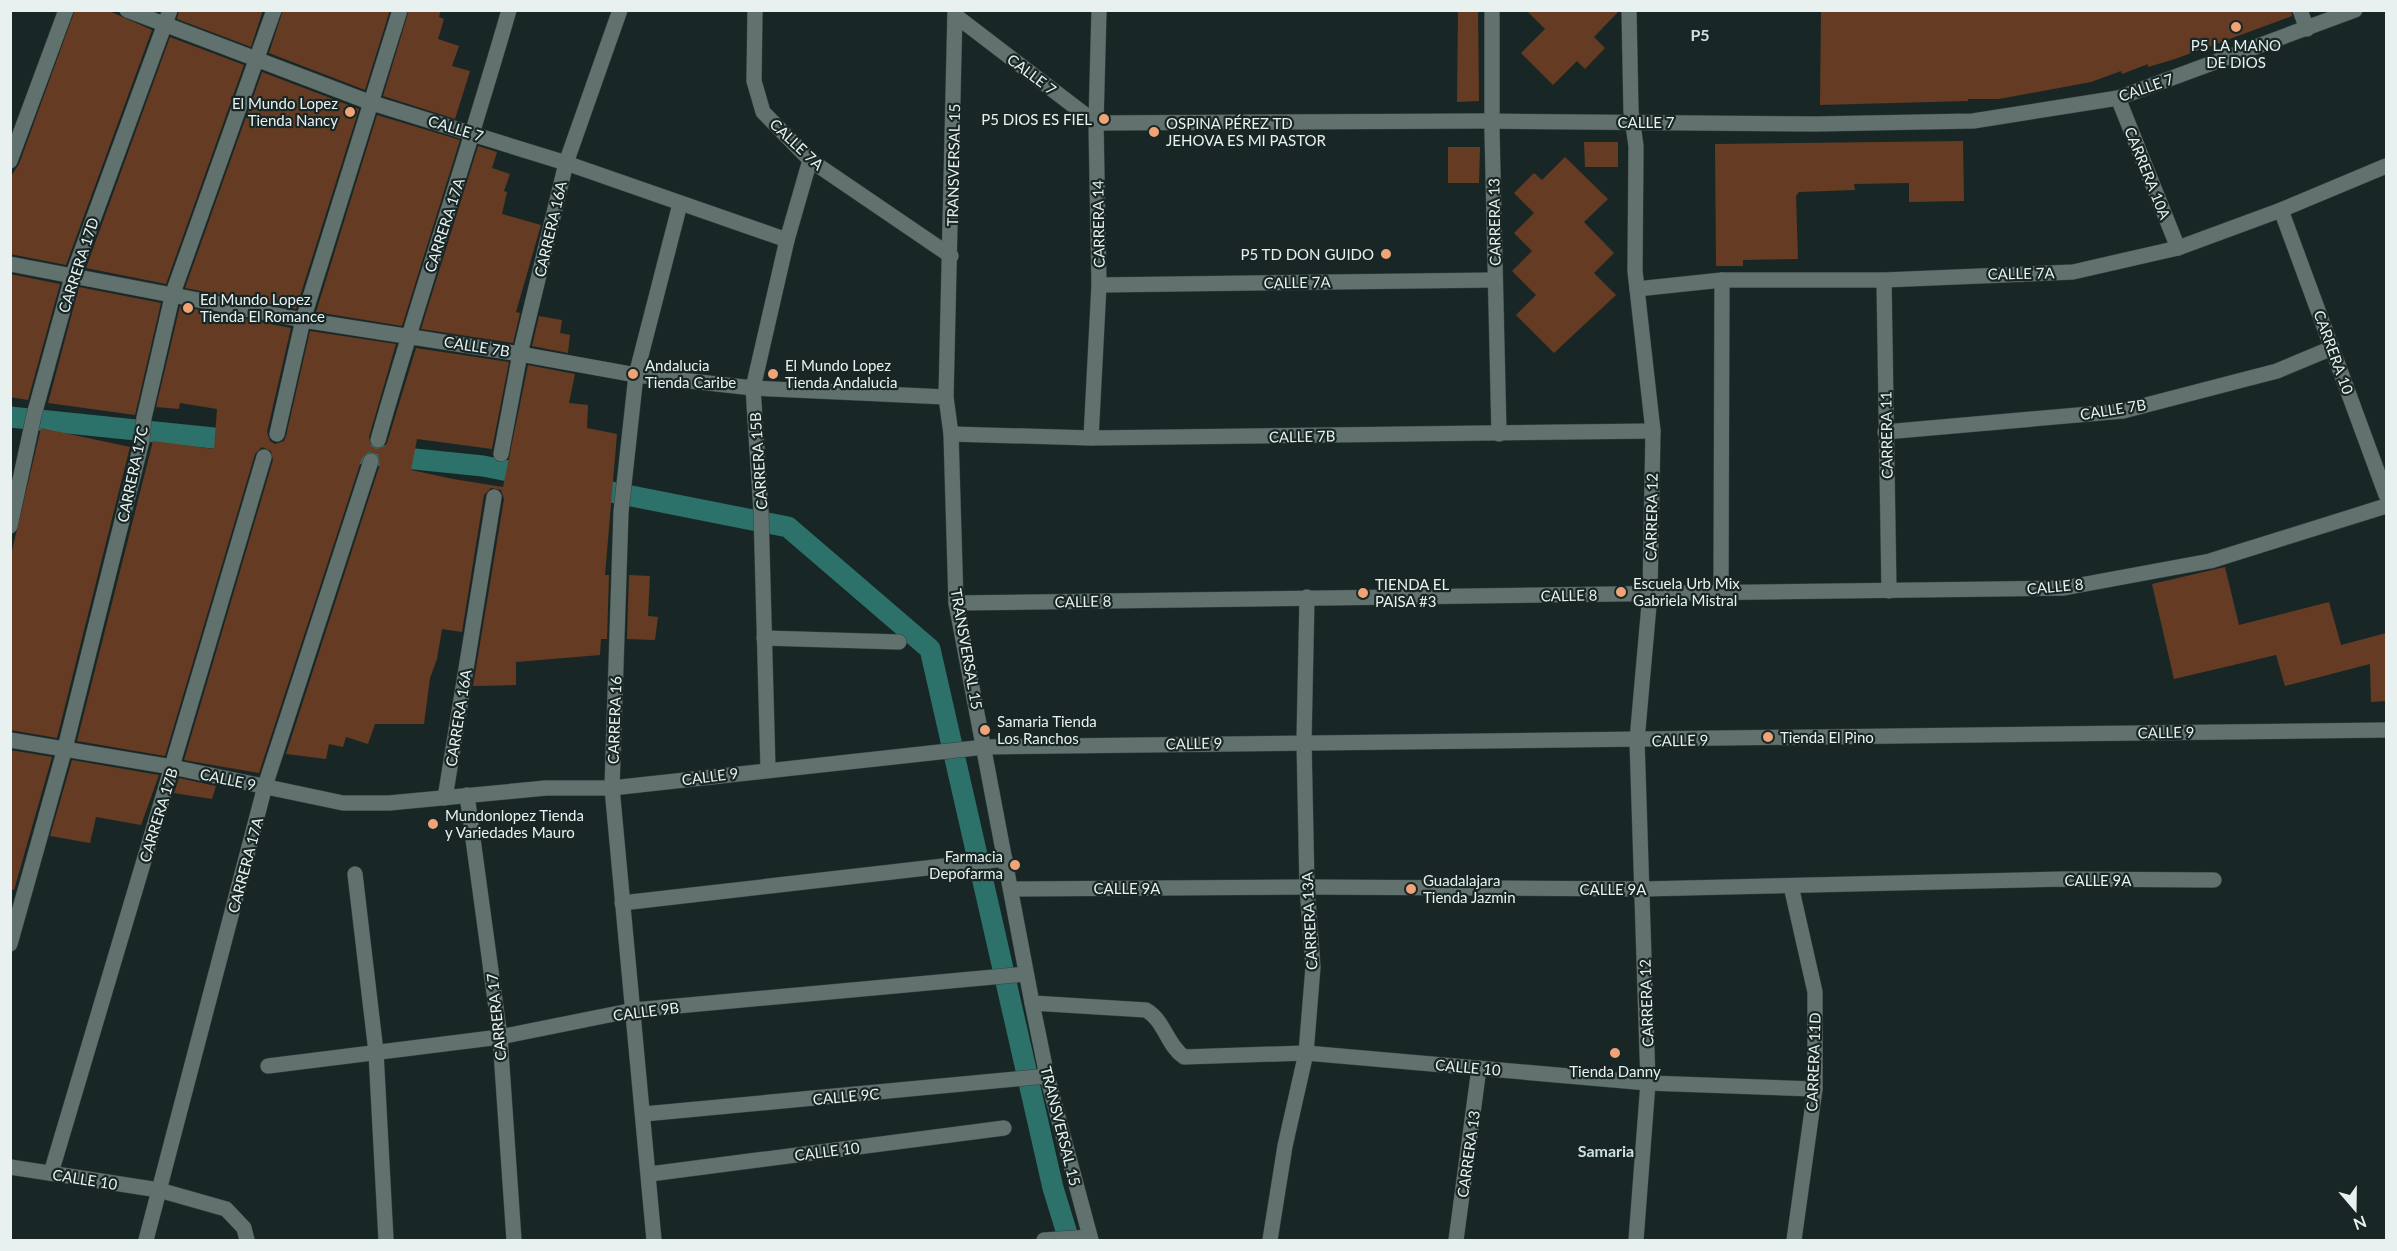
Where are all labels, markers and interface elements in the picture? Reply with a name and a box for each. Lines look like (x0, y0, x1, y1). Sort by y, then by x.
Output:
marker: P5 LA MANO DE DIOS (2229, 20, 2243, 34)
district label: P5 (1690, 25, 1710, 44)
place label: P5 LA MANO DE DIOS (2191, 36, 2281, 71)
street label: CALLE 7 (1004, 50, 1060, 98)
street label: CALLE 7 (2116, 69, 2176, 105)
place label: El Mundo Lopez Tienda Nancy (232, 94, 338, 129)
street label: TRANSVERSAL 15 (943, 104, 963, 226)
marker: El Mundo Lopez Tienda Nancy (343, 105, 357, 119)
place label: P5 DIOS ES FIEL (981, 110, 1092, 128)
street label: CALLE 7 (426, 111, 486, 145)
marker: P5 DIOS ES FIEL (1097, 112, 1111, 126)
street label: CALLE 7 (1618, 113, 1675, 131)
place label: OSPINA PÉREZ TD JEHOVA ES MI PASTOR (1166, 114, 1327, 149)
street label: CALLE 7A (766, 115, 828, 174)
street label: CARRERA 10A (2121, 124, 2175, 223)
marker: OSPINA PÉREZ TD JEHOVA ES MI PASTOR (1147, 125, 1161, 139)
street label: CARRERA 17A (420, 175, 468, 274)
street label: CARRERA 16A (530, 178, 570, 279)
street label: CARRERA 13 (1484, 178, 1504, 266)
street label: CARRERA 14 (1088, 180, 1108, 268)
street label: CARRERA 17D (54, 215, 102, 315)
place label: P5 TD DON GUIDO (1240, 245, 1374, 263)
marker: P5 TD DON GUIDO (1379, 247, 1393, 261)
street label: CALLE 7A (1987, 263, 2055, 283)
street label: CALLE 7A (1263, 272, 1331, 292)
place label: Ed Mundo Lopez Tienda El Romance (200, 290, 325, 325)
marker: Ed Mundo Lopez Tienda El Romance (181, 301, 195, 315)
street label: CARRERA 10 (2311, 308, 2358, 397)
street label: CALLE 7B (443, 332, 511, 360)
place label: Andalucia Tienda Caribe (645, 356, 736, 391)
place label: El Mundo Lopez Tienda Andalucia (785, 356, 897, 391)
marker: Andalucia Tienda Caribe (626, 367, 640, 381)
marker: El Mundo Lopez Tienda Andalucia (766, 367, 780, 381)
street label: CARRERA 11 (1876, 391, 1896, 479)
street label: CALLE 7B (2079, 395, 2147, 423)
street label: CARRERA 15B (746, 412, 770, 510)
street label: CARRERA 17C (113, 424, 151, 524)
street label: CALLE 7B (1269, 426, 1335, 446)
street label: CARRERA 12 (1641, 473, 1661, 561)
place label: Escuela Urb Mix Gabriela Mistral (1633, 574, 1740, 609)
place label: TIENDA EL PAISA #3 (1375, 575, 1449, 610)
street label: CALLE 8 (2026, 575, 2084, 597)
marker: Escuela Urb Mix Gabriela Mistral (1614, 585, 1628, 599)
marker: TIENDA EL PAISA #3 (1356, 586, 1370, 600)
street label: CALLE 8 (1540, 586, 1598, 604)
street label: TRANSVERSAL 15 (947, 587, 987, 711)
street label: CALLE 8 (1054, 592, 1112, 610)
street label: CARRERA 16A (441, 667, 475, 768)
street label: CARRERA 16 (603, 675, 625, 764)
place label: Samaria Tienda Los Ranchos (997, 712, 1097, 747)
marker: Samaria Tienda Los Ranchos (978, 723, 992, 737)
street label: CALLE 9 (2137, 723, 2195, 741)
place label: Tienda El Pino (1780, 728, 1874, 746)
marker: Tienda El Pino (1761, 730, 1775, 744)
street label: CALLE 9 (1651, 731, 1709, 749)
street label: CALLE 9 (1165, 734, 1223, 752)
street label: CALLE 9 (198, 764, 258, 794)
street label: CALLE 9 (681, 764, 739, 788)
street label: CARRERA 17B (135, 766, 181, 864)
place label: Mundonlopez Tienda y Variedades Mauro (445, 806, 584, 841)
street label: CARRERA 17A (224, 814, 267, 915)
marker: Mundonlopez Tienda y Variedades Mauro (426, 817, 440, 831)
place label: Farmacia Depofarma (929, 847, 1003, 882)
marker: Farmacia Depofarma (1008, 858, 1022, 872)
street label: CARRERA 13A (1297, 871, 1321, 970)
place label: Guadalajara Tienda Jazmin (1423, 871, 1516, 906)
street label: CALLE 9A (2065, 871, 2132, 889)
street label: CALLE 9A (1094, 879, 1161, 897)
street label: CALLE 9A (1580, 880, 1647, 898)
marker: Guadalajara Tienda Jazmin (1404, 882, 1418, 896)
street label: CARRERA 12 (1635, 959, 1657, 1047)
street label: CARRERA 17 (482, 972, 510, 1062)
street label: CALLE 9B (612, 998, 680, 1024)
street label: CARRERA 11D (1802, 1012, 1824, 1112)
marker: Tienda Danny (1608, 1046, 1622, 1060)
street label: CALLE 10 (1435, 1055, 1502, 1079)
place label: Tienda Danny (1569, 1062, 1661, 1080)
street label: TRANSVERSAL 15 (1037, 1064, 1085, 1188)
street label: CALLE 9C (812, 1084, 880, 1108)
street label: CARRERA 13 (1453, 1109, 1483, 1199)
street label: CALLE 10 (793, 1138, 861, 1164)
district label: Samaria (1578, 1141, 1634, 1160)
street label: CALLE 10 (51, 1165, 119, 1193)
north arrow (2325, 1179, 2385, 1239)
text: N (2351, 1213, 2369, 1235)

